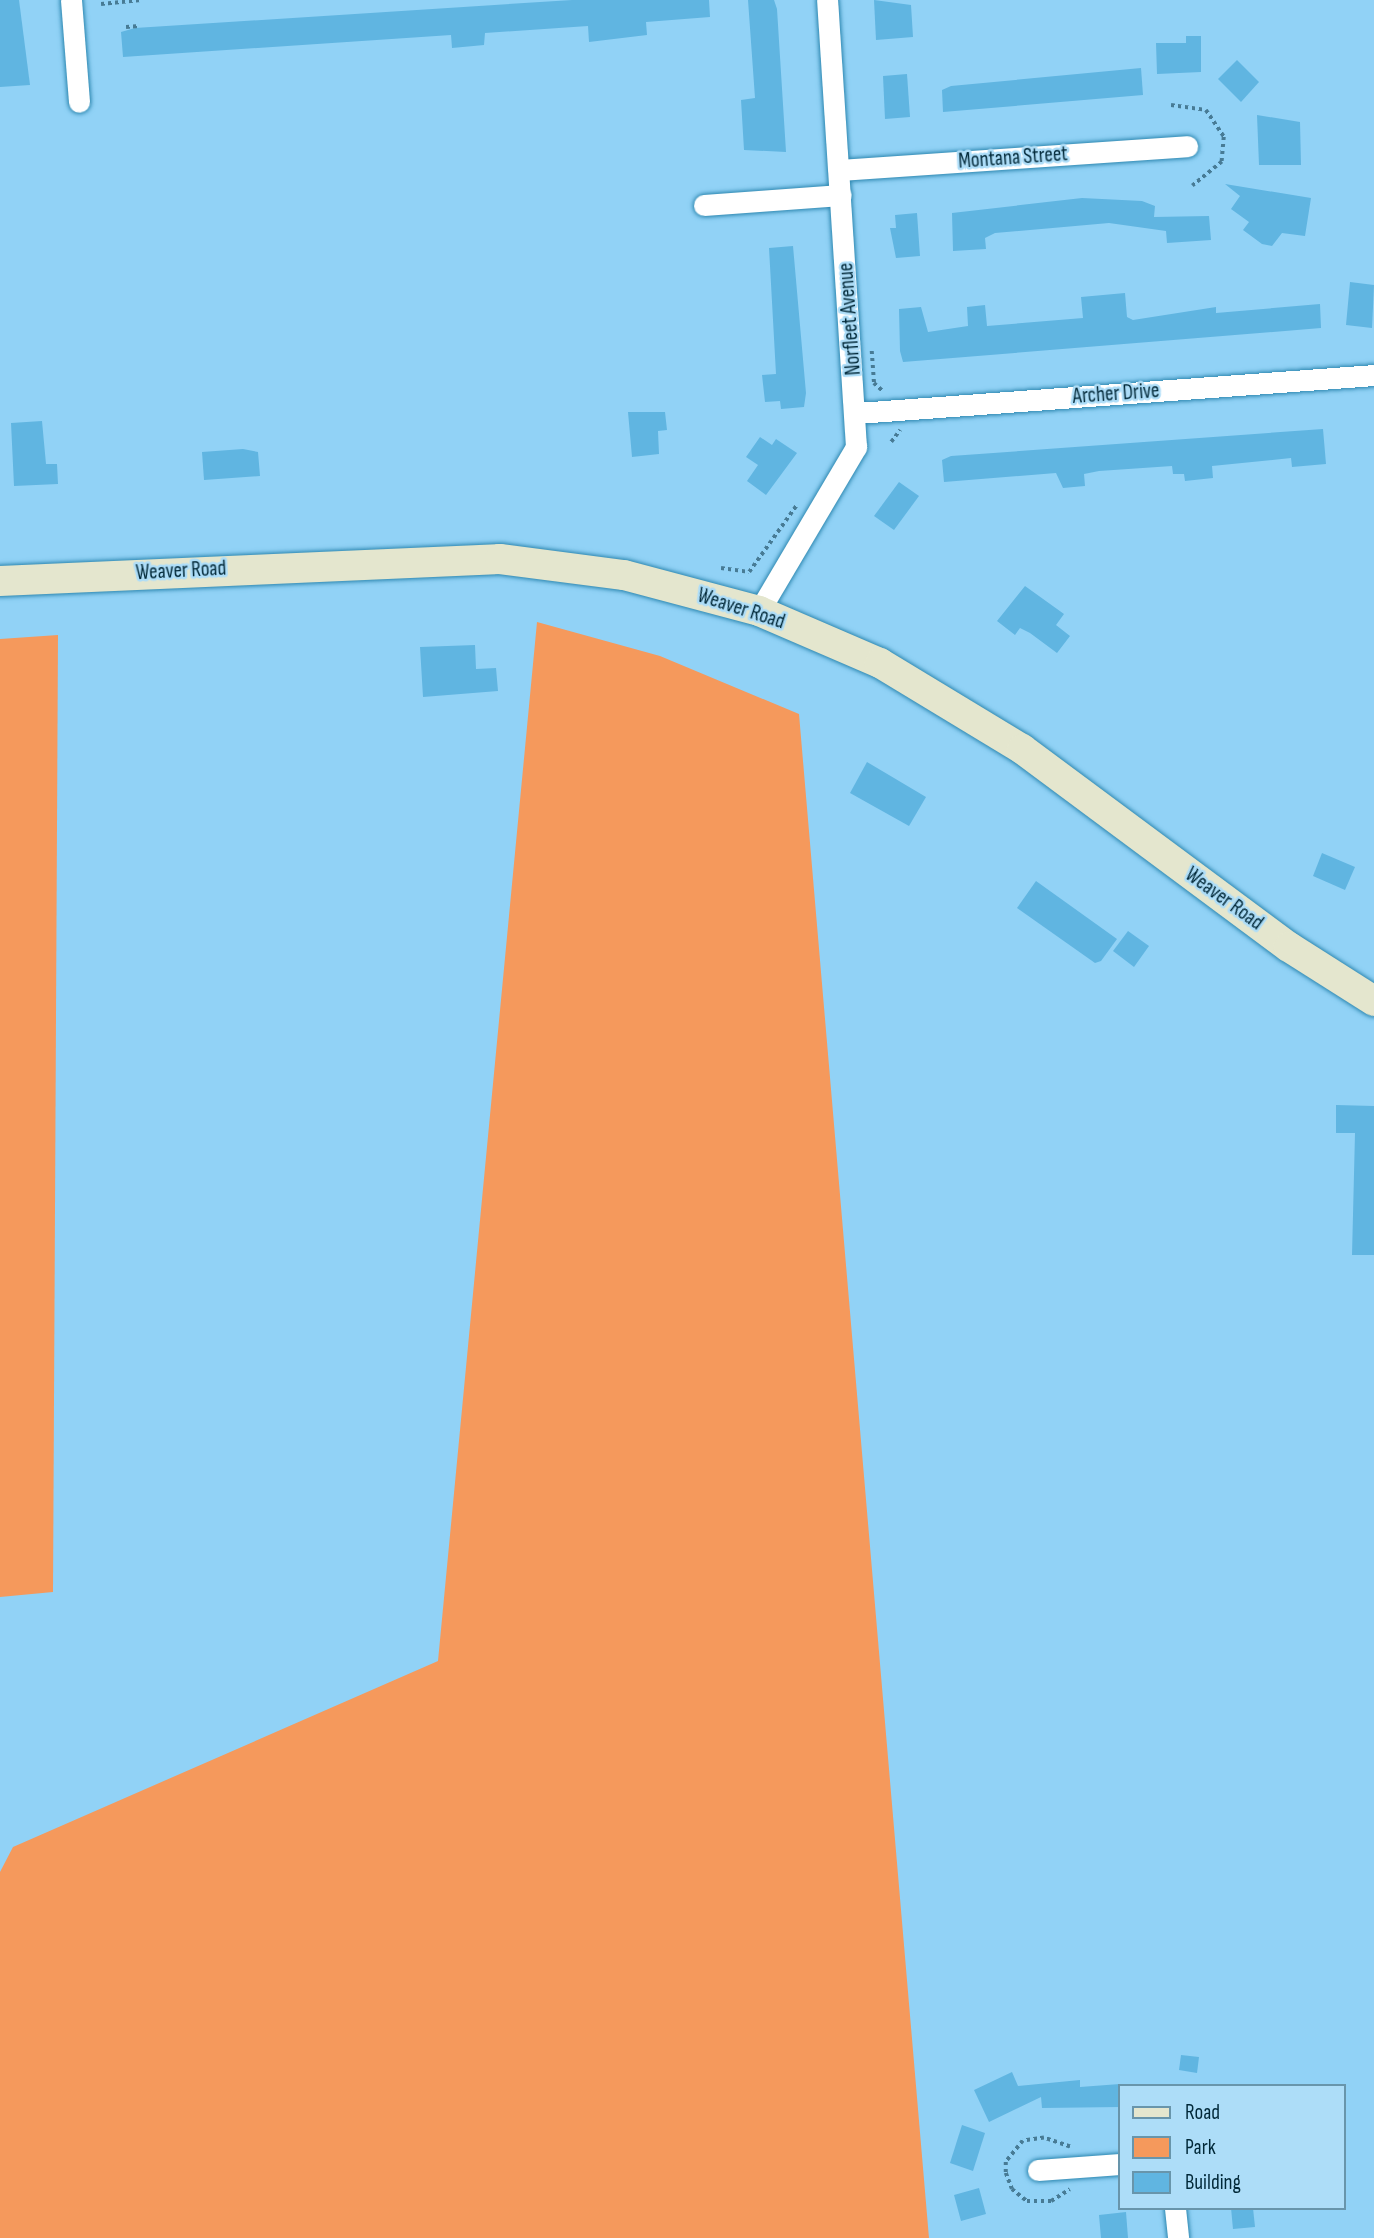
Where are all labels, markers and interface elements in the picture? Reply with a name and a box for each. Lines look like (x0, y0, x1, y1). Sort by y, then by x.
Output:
street label: Montana Street (958, 142, 1068, 174)
street label: Norfleet Avenue (833, 262, 867, 376)
street label: Archer Drive (1072, 378, 1160, 410)
street label: Weaver Road (135, 556, 227, 586)
street label: Weaver Road (694, 583, 788, 635)
street label: Weaver Road (1180, 862, 1268, 936)
legend (1118, 2084, 1346, 2210)
text: Road (1185, 2100, 1220, 2125)
text: Park (1185, 2135, 1216, 2160)
text: Building (1185, 2170, 1241, 2195)

